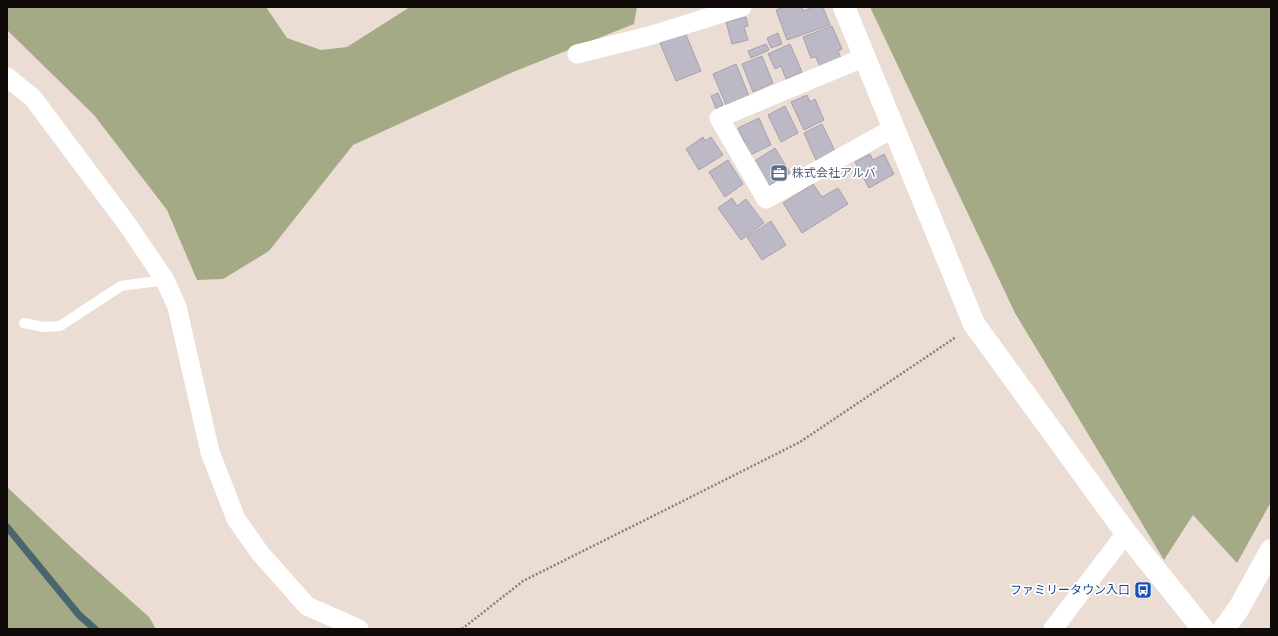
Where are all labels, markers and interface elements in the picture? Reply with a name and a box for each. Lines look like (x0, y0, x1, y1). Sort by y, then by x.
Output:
office icon: 株式会社アルバ (769, 163, 789, 183)
place label: 株式会社アルバ (792, 165, 876, 181)
bus stop icon: ファミリータウン入口 (1133, 580, 1153, 600)
place label: ファミリータウン入口 (1010, 582, 1130, 598)

